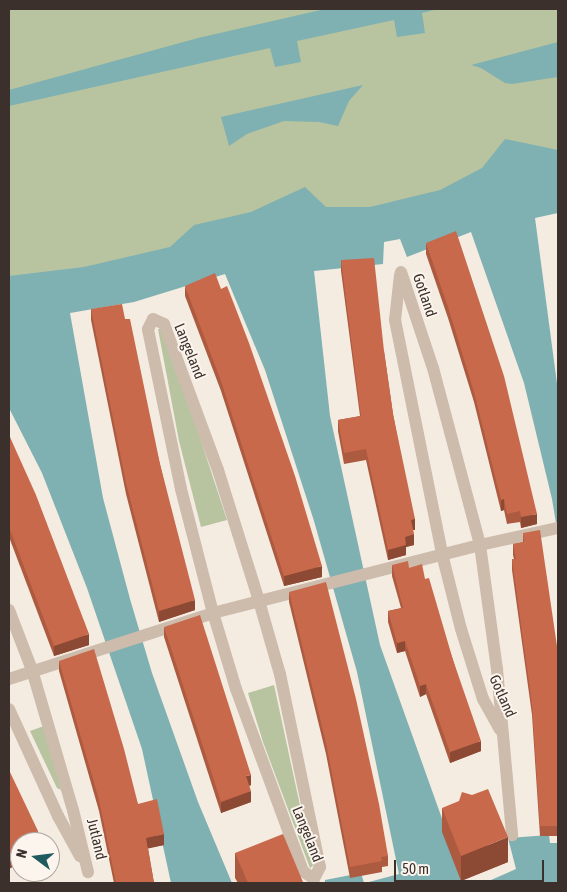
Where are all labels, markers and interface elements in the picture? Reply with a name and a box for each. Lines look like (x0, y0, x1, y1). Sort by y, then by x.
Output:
street label: Gotland (409, 271, 441, 319)
street label: Langeland (171, 321, 209, 381)
street label: Gotland (486, 672, 520, 720)
street label: Langeland (289, 804, 327, 864)
street label: Jutland (83, 817, 111, 861)
north arrow (10, 832, 60, 882)
text: N (13, 847, 30, 859)
scale bar (397, 850, 547, 882)
text: 50 m (402, 860, 429, 877)

